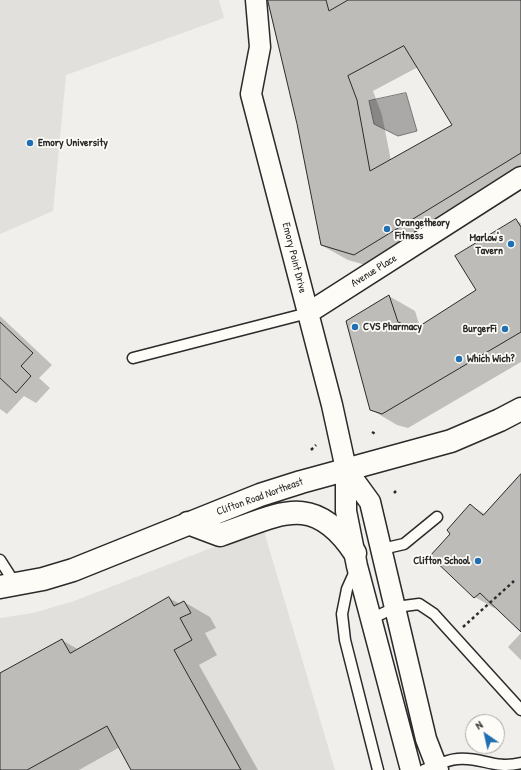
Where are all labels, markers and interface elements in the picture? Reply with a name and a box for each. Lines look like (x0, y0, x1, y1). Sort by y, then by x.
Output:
place label: Emory University (38, 136, 108, 150)
marker: Emory University (25, 138, 35, 148)
place label: Orangetheory Fitness (395, 216, 450, 242)
street label: Emory Point Drive (279, 221, 309, 295)
marker: Orangetheory Fitness (382, 224, 392, 234)
place label: Marlow's Tavern (469, 231, 503, 257)
marker: Marlow's Tavern (506, 239, 516, 249)
street label: Avenue Place (349, 252, 399, 290)
place label: CVS Pharmacy (363, 320, 422, 334)
marker: CVS Pharmacy (350, 322, 360, 332)
place label: BurgerFi (463, 322, 497, 336)
marker: BurgerFi (500, 324, 510, 334)
place label: Which Wich? (467, 352, 514, 366)
marker: Which Wich? (454, 354, 464, 364)
street label: Clifton Road Northeast (215, 475, 305, 519)
place label: Clifton School (413, 554, 470, 568)
marker: Clifton School (473, 556, 483, 566)
north arrow (465, 714, 505, 754)
text: N (472, 717, 485, 732)

